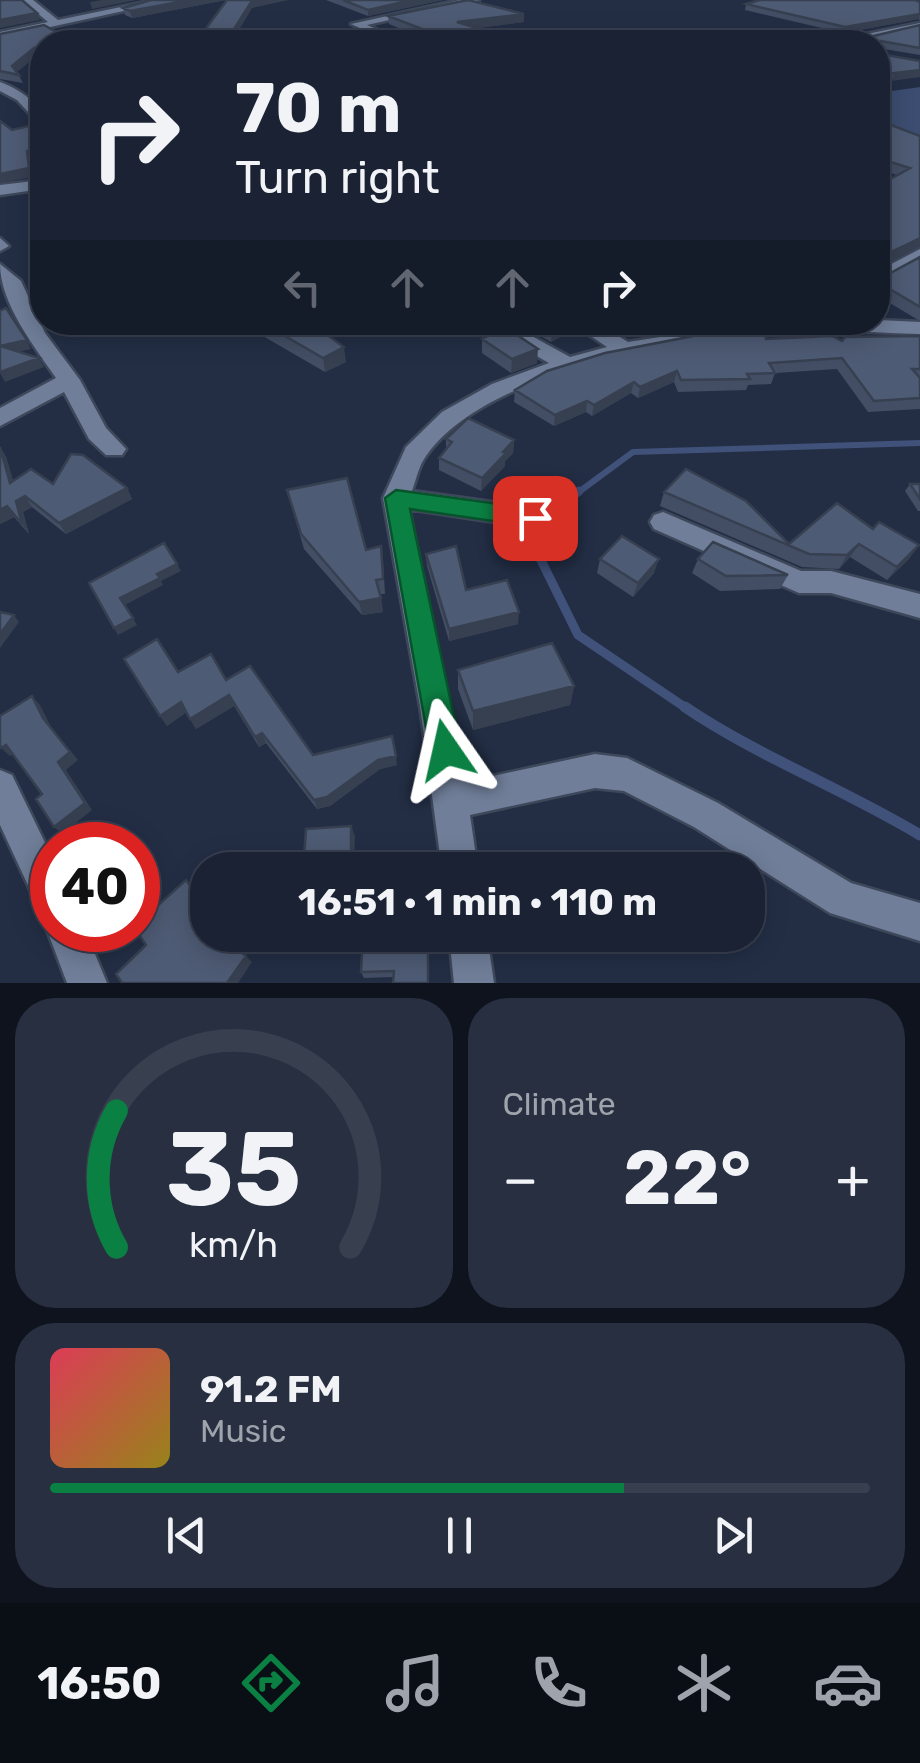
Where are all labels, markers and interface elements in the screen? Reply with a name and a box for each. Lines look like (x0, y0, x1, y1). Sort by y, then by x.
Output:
text: 70 m (235, 67, 402, 150)
icon: right (70, 70, 200, 200)
text: Turn right (235, 151, 439, 204)
icon: left (275, 260, 330, 315)
icon: ahead (380, 260, 435, 315)
icon: ahead (485, 260, 540, 315)
icon: right (590, 260, 645, 315)
pin (493, 476, 578, 561)
icon: arrive (508, 491, 563, 546)
position arrow (394, 698, 498, 802)
speed limit sign: 40 (30, 822, 160, 952)
text: 16:51 · 1 min · 110 m (298, 879, 657, 925)
text: Climate (503, 1085, 616, 1123)
text: 35 (166, 1108, 302, 1231)
text: 22° (623, 1134, 751, 1223)
text: − (503, 1147, 538, 1212)
text: + (836, 1147, 870, 1212)
text: km/h (189, 1224, 278, 1266)
text: 91.2 FM (200, 1366, 342, 1412)
text: Music (200, 1412, 286, 1450)
icon: previous (159, 1508, 214, 1563)
icon: pause (432, 1508, 487, 1563)
icon: next (706, 1508, 761, 1563)
icon: directions (236, 1648, 306, 1718)
icon: music (380, 1648, 450, 1718)
icon: phone (524, 1648, 594, 1718)
icon: climate (669, 1648, 739, 1718)
icon: car (813, 1648, 883, 1718)
text: 16:50 (37, 1657, 162, 1710)

